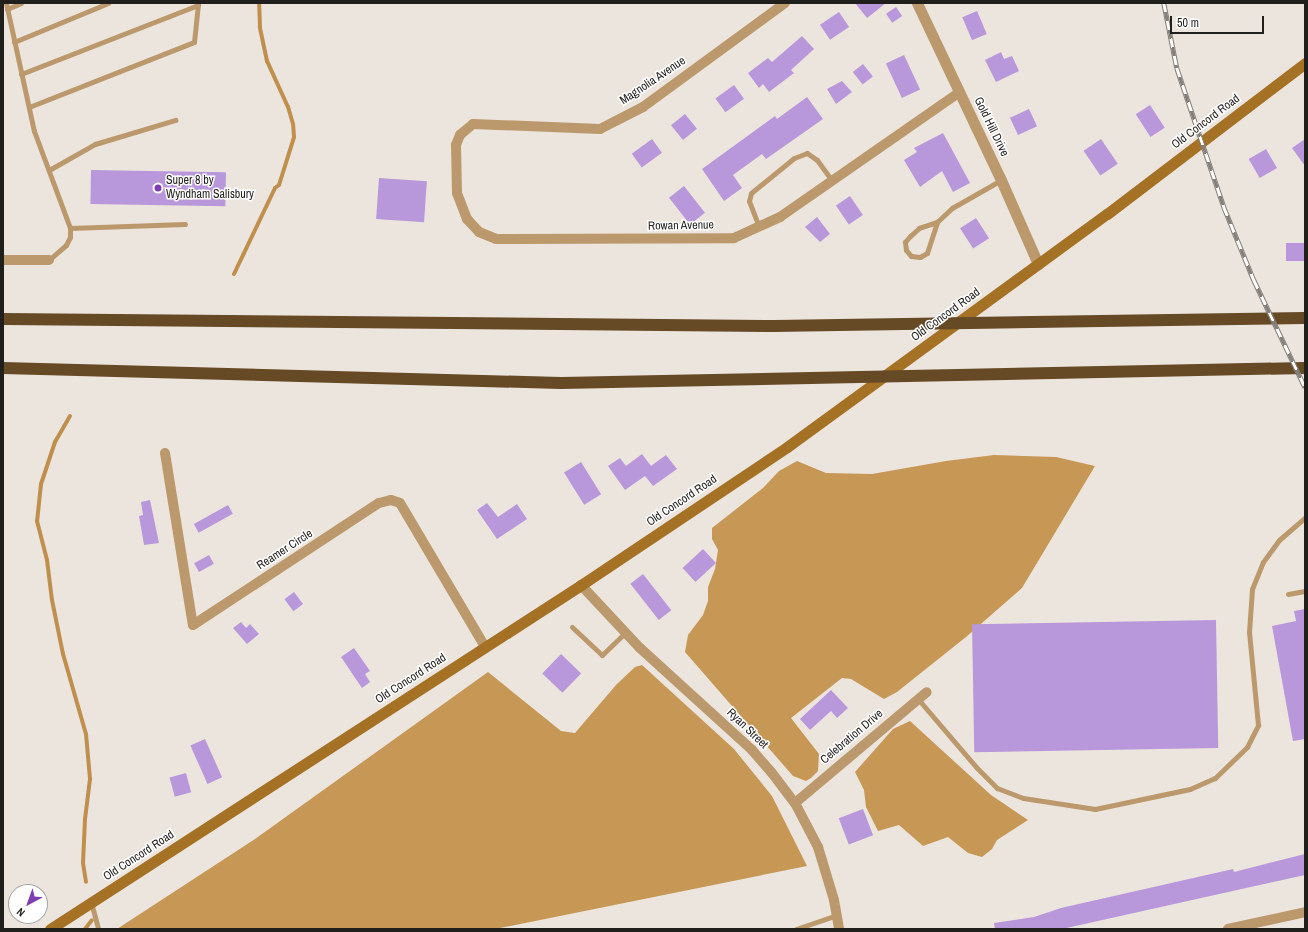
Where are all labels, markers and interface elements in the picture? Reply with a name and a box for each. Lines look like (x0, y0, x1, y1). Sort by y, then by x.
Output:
scale bar (1172, 8, 1266, 34)
text: 50 m (1177, 15, 1199, 31)
street label: Magnolia Avenue (617, 54, 689, 108)
street label: Old Concord Road (1169, 92, 1243, 152)
street label: Gold Hill Drive (971, 95, 1011, 159)
place label: Super 8 by Wyndham Salisbury (166, 174, 254, 202)
marker: Super 8 by Wyndham Salisbury (153, 183, 163, 193)
street label: Rowan Avenue (648, 218, 714, 234)
street label: Old Concord Road (909, 285, 983, 345)
street label: Old Concord Road (644, 472, 720, 530)
street label: Reamer Circle (254, 527, 316, 573)
street label: Old Concord Road (373, 651, 449, 707)
street label: Ryan Street (723, 706, 771, 752)
street label: Celebration Drive (818, 707, 886, 767)
street label: Old Concord Road (101, 828, 177, 884)
north arrow (8, 884, 48, 924)
text: N (14, 905, 28, 920)

